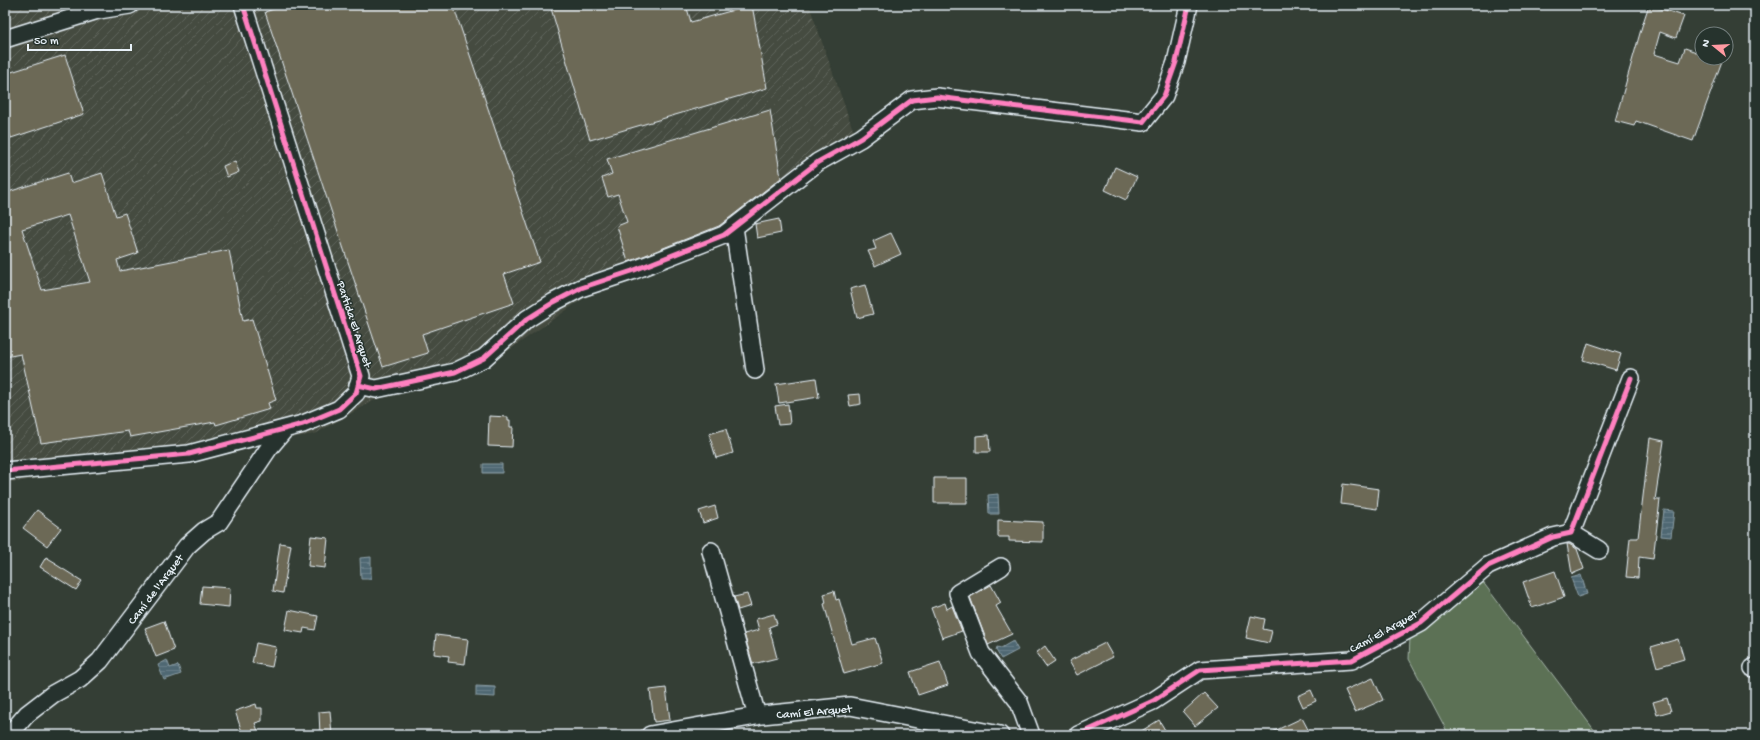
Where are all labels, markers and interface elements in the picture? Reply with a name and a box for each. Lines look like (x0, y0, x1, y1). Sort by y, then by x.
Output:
scale bar (28, 26, 131, 52)
north arrow (1694, 26, 1734, 66)
text: 50 m (34, 35, 59, 49)
text: N (1700, 38, 1713, 49)
street label: Partida El Arquet (332, 279, 374, 371)
street label: Camí de l'Arquet (126, 552, 188, 628)
street label: Camí El Arquet (1348, 608, 1421, 657)
street label: Camí El Arquet (776, 703, 853, 723)

